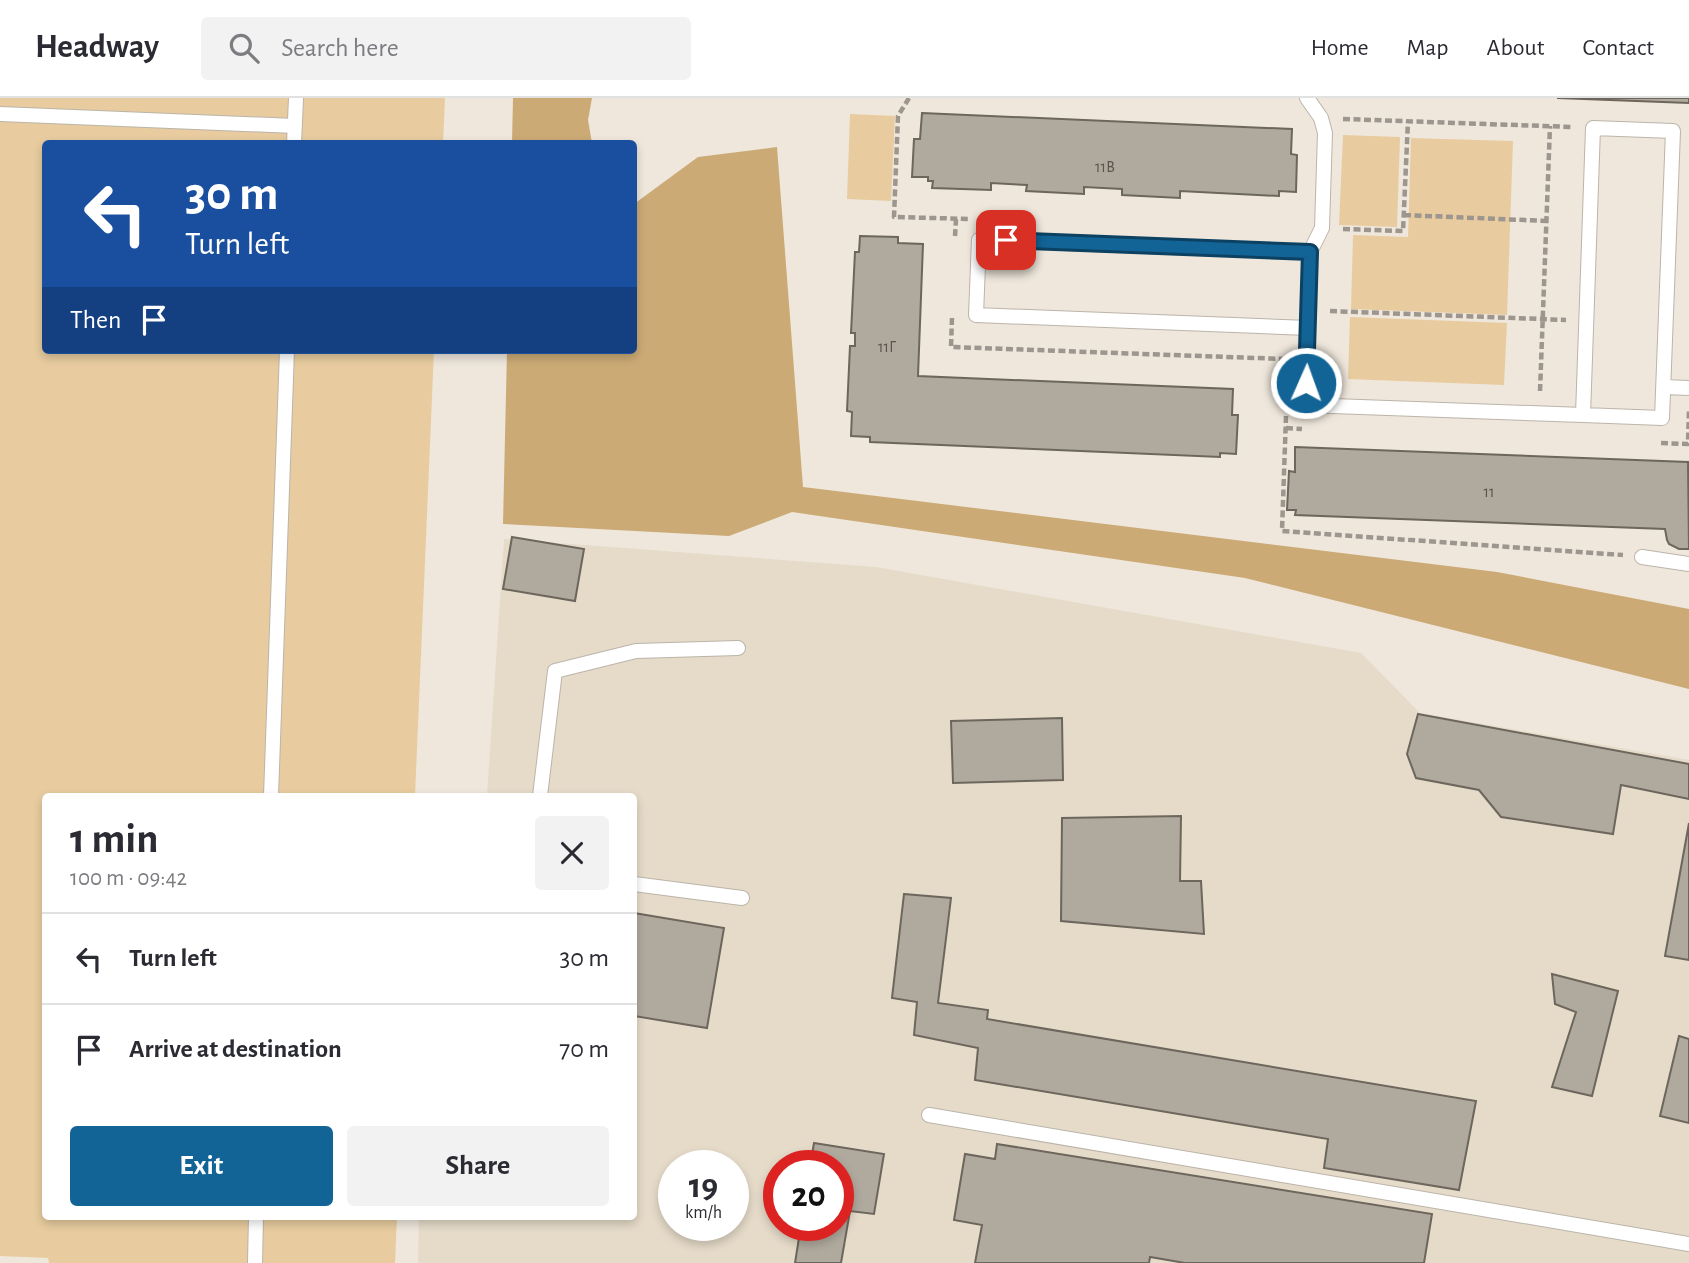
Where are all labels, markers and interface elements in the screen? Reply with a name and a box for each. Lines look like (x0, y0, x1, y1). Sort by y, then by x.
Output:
search box (201, 17, 691, 80)
icon: search (225, 29, 263, 67)
text: Headway (35, 31, 159, 64)
text: Search here (281, 35, 399, 61)
text: Home (1311, 36, 1369, 60)
text: Map (1407, 36, 1449, 60)
text: About (1487, 36, 1544, 60)
text: Contact (1582, 36, 1654, 60)
house number: 11В (1095, 159, 1115, 175)
icon: left (70, 168, 161, 259)
text: 30 m (185, 170, 279, 219)
pin (976, 210, 1036, 270)
icon: arrive (987, 221, 1025, 259)
text: Turn left (185, 228, 289, 260)
icon: arrive (135, 301, 173, 339)
text: Then (70, 307, 121, 333)
house number: 11Г (878, 339, 897, 355)
position arrow (1269, 346, 1343, 420)
house number: 11 (1483, 484, 1495, 500)
button: close (535, 816, 609, 890)
text: 1 min (70, 818, 159, 860)
text: 100 m · 09:42 (70, 867, 187, 890)
icon: left (70, 940, 108, 978)
text: Turn left (129, 945, 217, 971)
text: 30 m (559, 945, 609, 971)
icon: arrive (70, 1031, 108, 1069)
text: Arrive at destination (129, 1036, 342, 1062)
text: 70 m (559, 1036, 609, 1062)
button: Exit (70, 1126, 333, 1206)
button: Share (347, 1126, 609, 1206)
speed limit sign: 20 (763, 1150, 854, 1241)
text: 19 (689, 1169, 718, 1204)
text: km/h (685, 1204, 722, 1222)

